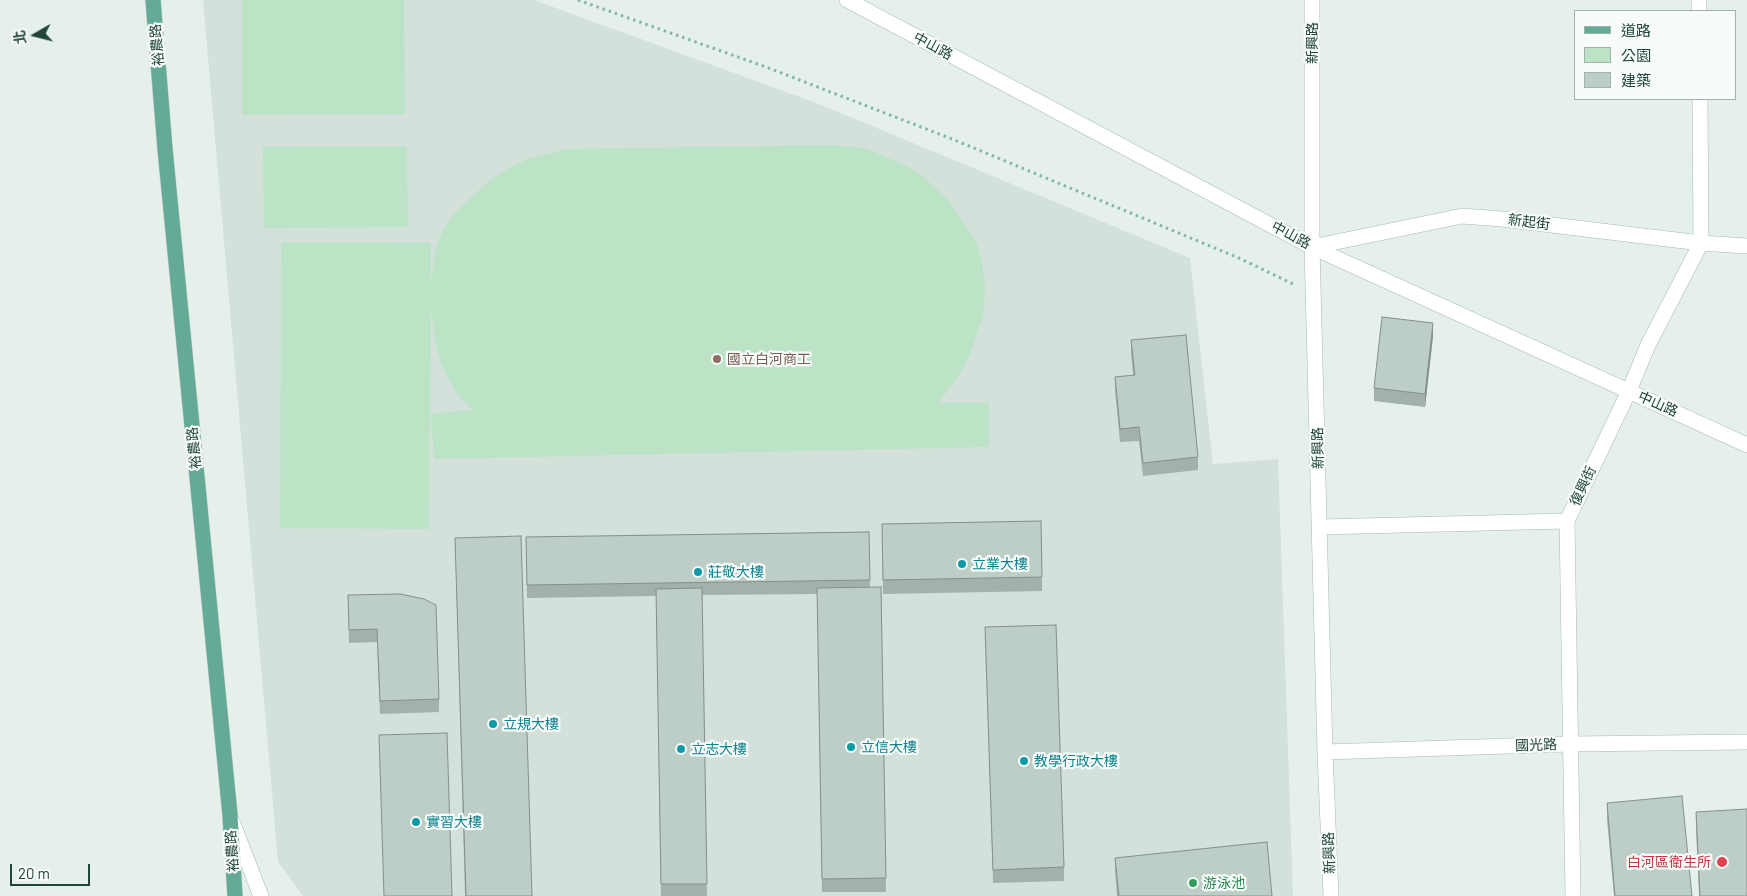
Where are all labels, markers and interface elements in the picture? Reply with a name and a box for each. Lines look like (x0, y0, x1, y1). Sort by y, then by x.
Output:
north arrow (10, 10, 60, 60)
legend (1574, 10, 1737, 100)
text: 道路 (1621, 21, 1651, 39)
street label: 新興路 (1304, 22, 1320, 64)
street label: 裕農路 (147, 23, 167, 67)
text: 北 (10, 29, 29, 45)
street label: 中山路 (911, 29, 955, 63)
text: 公園 (1621, 46, 1651, 64)
text: 建築 (1621, 71, 1651, 89)
street label: 新起街 (1507, 211, 1551, 233)
street label: 中山路 (1269, 218, 1313, 252)
place label: 國立白河商工 (727, 351, 811, 367)
marker: 國立白河商工 (711, 353, 723, 365)
street label: 中山路 (1635, 388, 1681, 420)
street label: 裕農路 (183, 426, 205, 470)
street label: 新興路 (1309, 427, 1327, 469)
street label: 復興街 (1567, 463, 1599, 509)
place label: 立業大樓 (972, 556, 1028, 572)
marker: 立業大樓 (956, 558, 968, 570)
place label: 莊敬大樓 (708, 564, 764, 580)
marker: 莊敬大樓 (692, 566, 704, 578)
place label: 立規大樓 (503, 716, 559, 732)
marker: 立規大樓 (487, 718, 499, 730)
street label: 國光路 (1515, 736, 1557, 754)
place label: 立信大樓 (861, 739, 917, 755)
place label: 立志大樓 (691, 741, 747, 757)
marker: 立信大樓 (845, 741, 857, 753)
marker: 立志大樓 (675, 743, 687, 755)
place label: 教學行政大樓 (1034, 753, 1118, 769)
marker: 教學行政大樓 (1018, 755, 1030, 767)
place label: 實習大樓 (426, 814, 482, 830)
marker: 實習大樓 (410, 816, 422, 828)
street label: 裕農路 (222, 829, 242, 873)
street label: 新興路 (1320, 832, 1338, 874)
scale bar (12, 854, 92, 886)
place label: 白河區衛生所 (1627, 854, 1711, 870)
marker: 白河區衛生所 (1715, 855, 1729, 869)
text: 20 m (18, 864, 50, 882)
place label: 游泳池 (1203, 875, 1245, 891)
marker: 游泳池 (1187, 877, 1199, 889)

